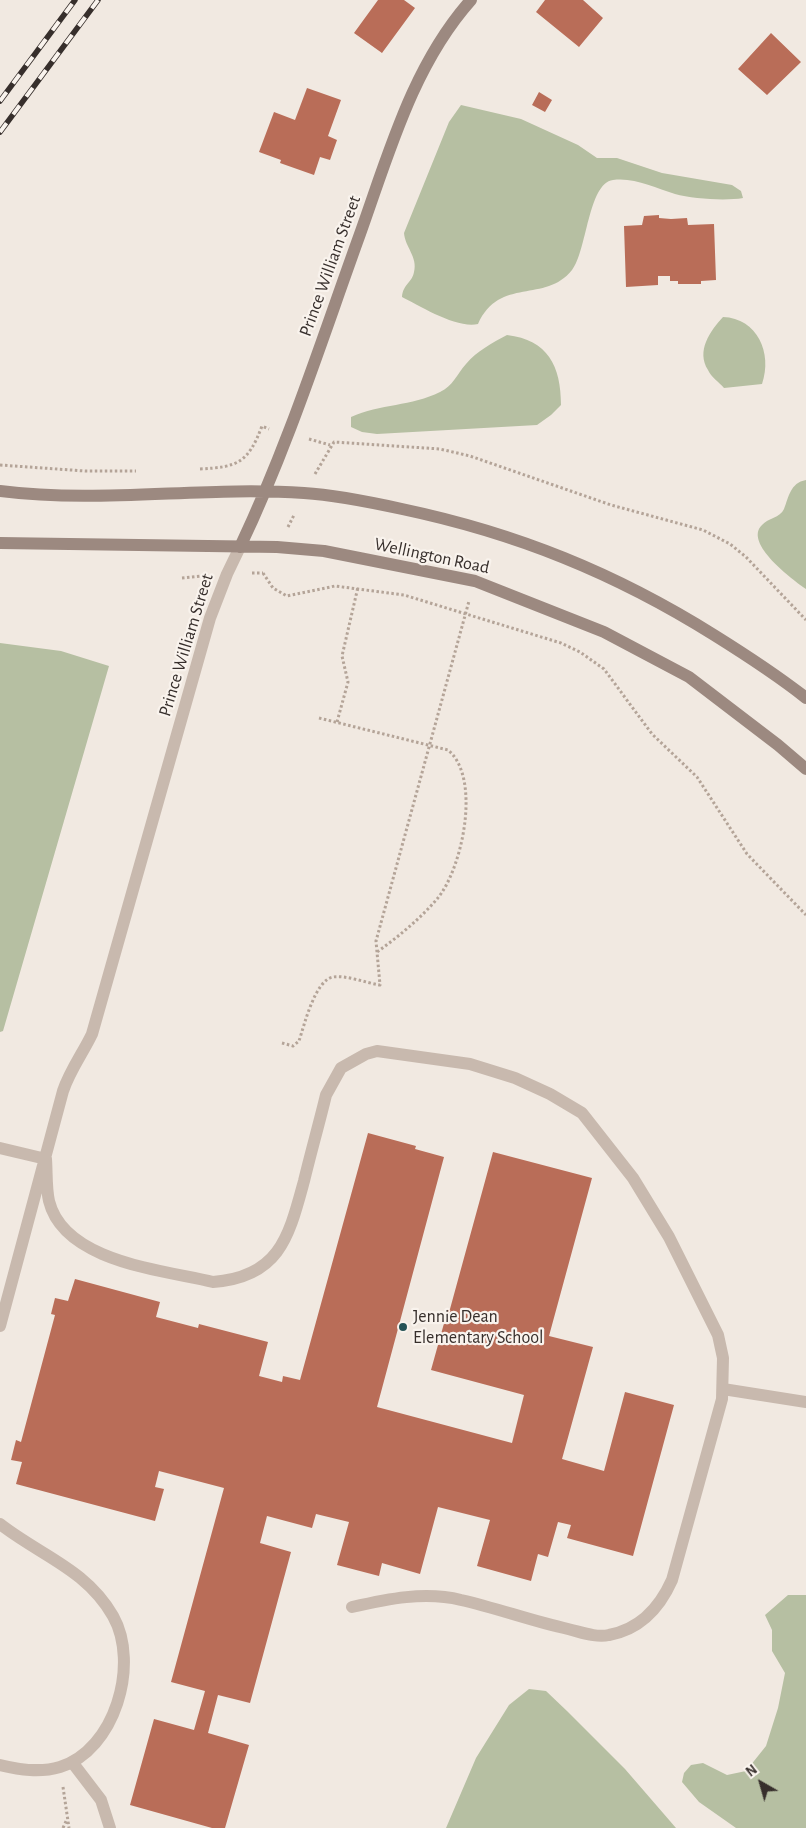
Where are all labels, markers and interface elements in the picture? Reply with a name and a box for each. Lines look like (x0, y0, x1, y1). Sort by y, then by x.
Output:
street label: Prince William Street (294, 193, 366, 339)
street label: Wellington Road (372, 533, 492, 579)
street label: Prince William Street (154, 571, 218, 719)
place label: Jennie Dean Elementary School (413, 1306, 543, 1348)
marker: Jennie Dean Elementary School (397, 1321, 409, 1333)
north arrow (736, 1758, 786, 1808)
text: N (744, 1763, 760, 1780)

